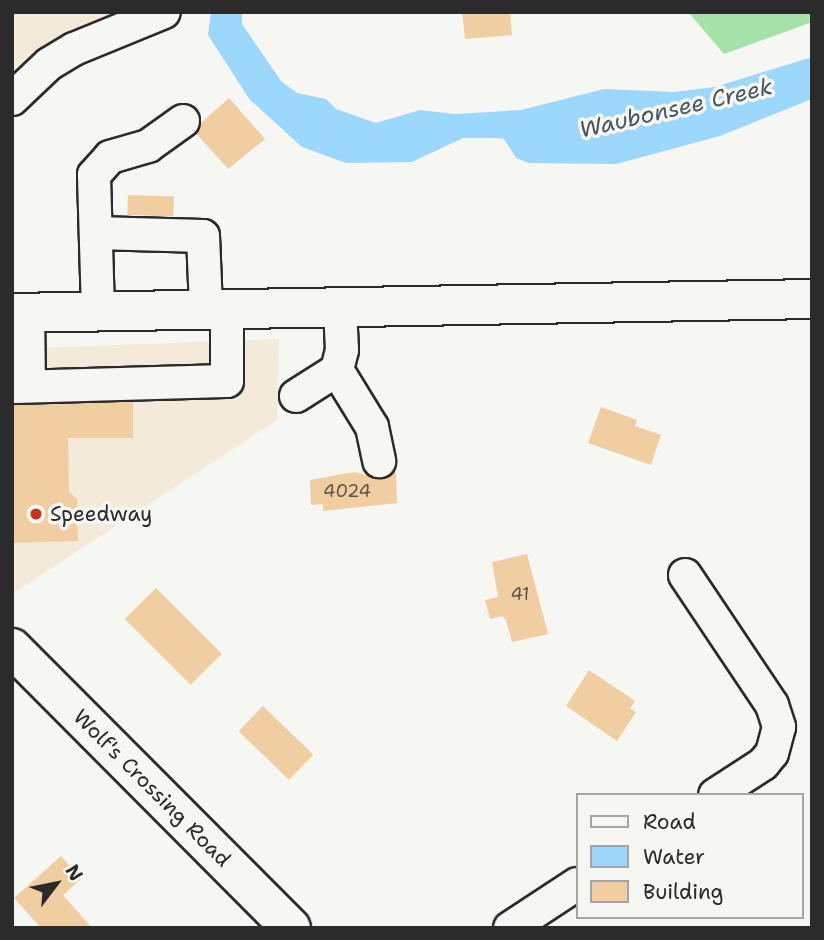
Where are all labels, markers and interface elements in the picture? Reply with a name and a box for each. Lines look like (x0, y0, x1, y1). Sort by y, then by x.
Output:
water label: Waubonsee Creek (577, 72, 775, 144)
house number: 4024 (323, 480, 371, 502)
place label: Speedway (50, 501, 152, 527)
marker: Speedway (28, 506, 44, 522)
house number: 41 (510, 583, 530, 605)
street label: Wolf's Crossing Road (68, 704, 236, 872)
legend (576, 793, 803, 919)
text: Road (643, 808, 696, 836)
text: Water (643, 843, 705, 871)
north arrow (21, 849, 91, 919)
text: N (60, 860, 89, 886)
text: Building (643, 878, 723, 906)

